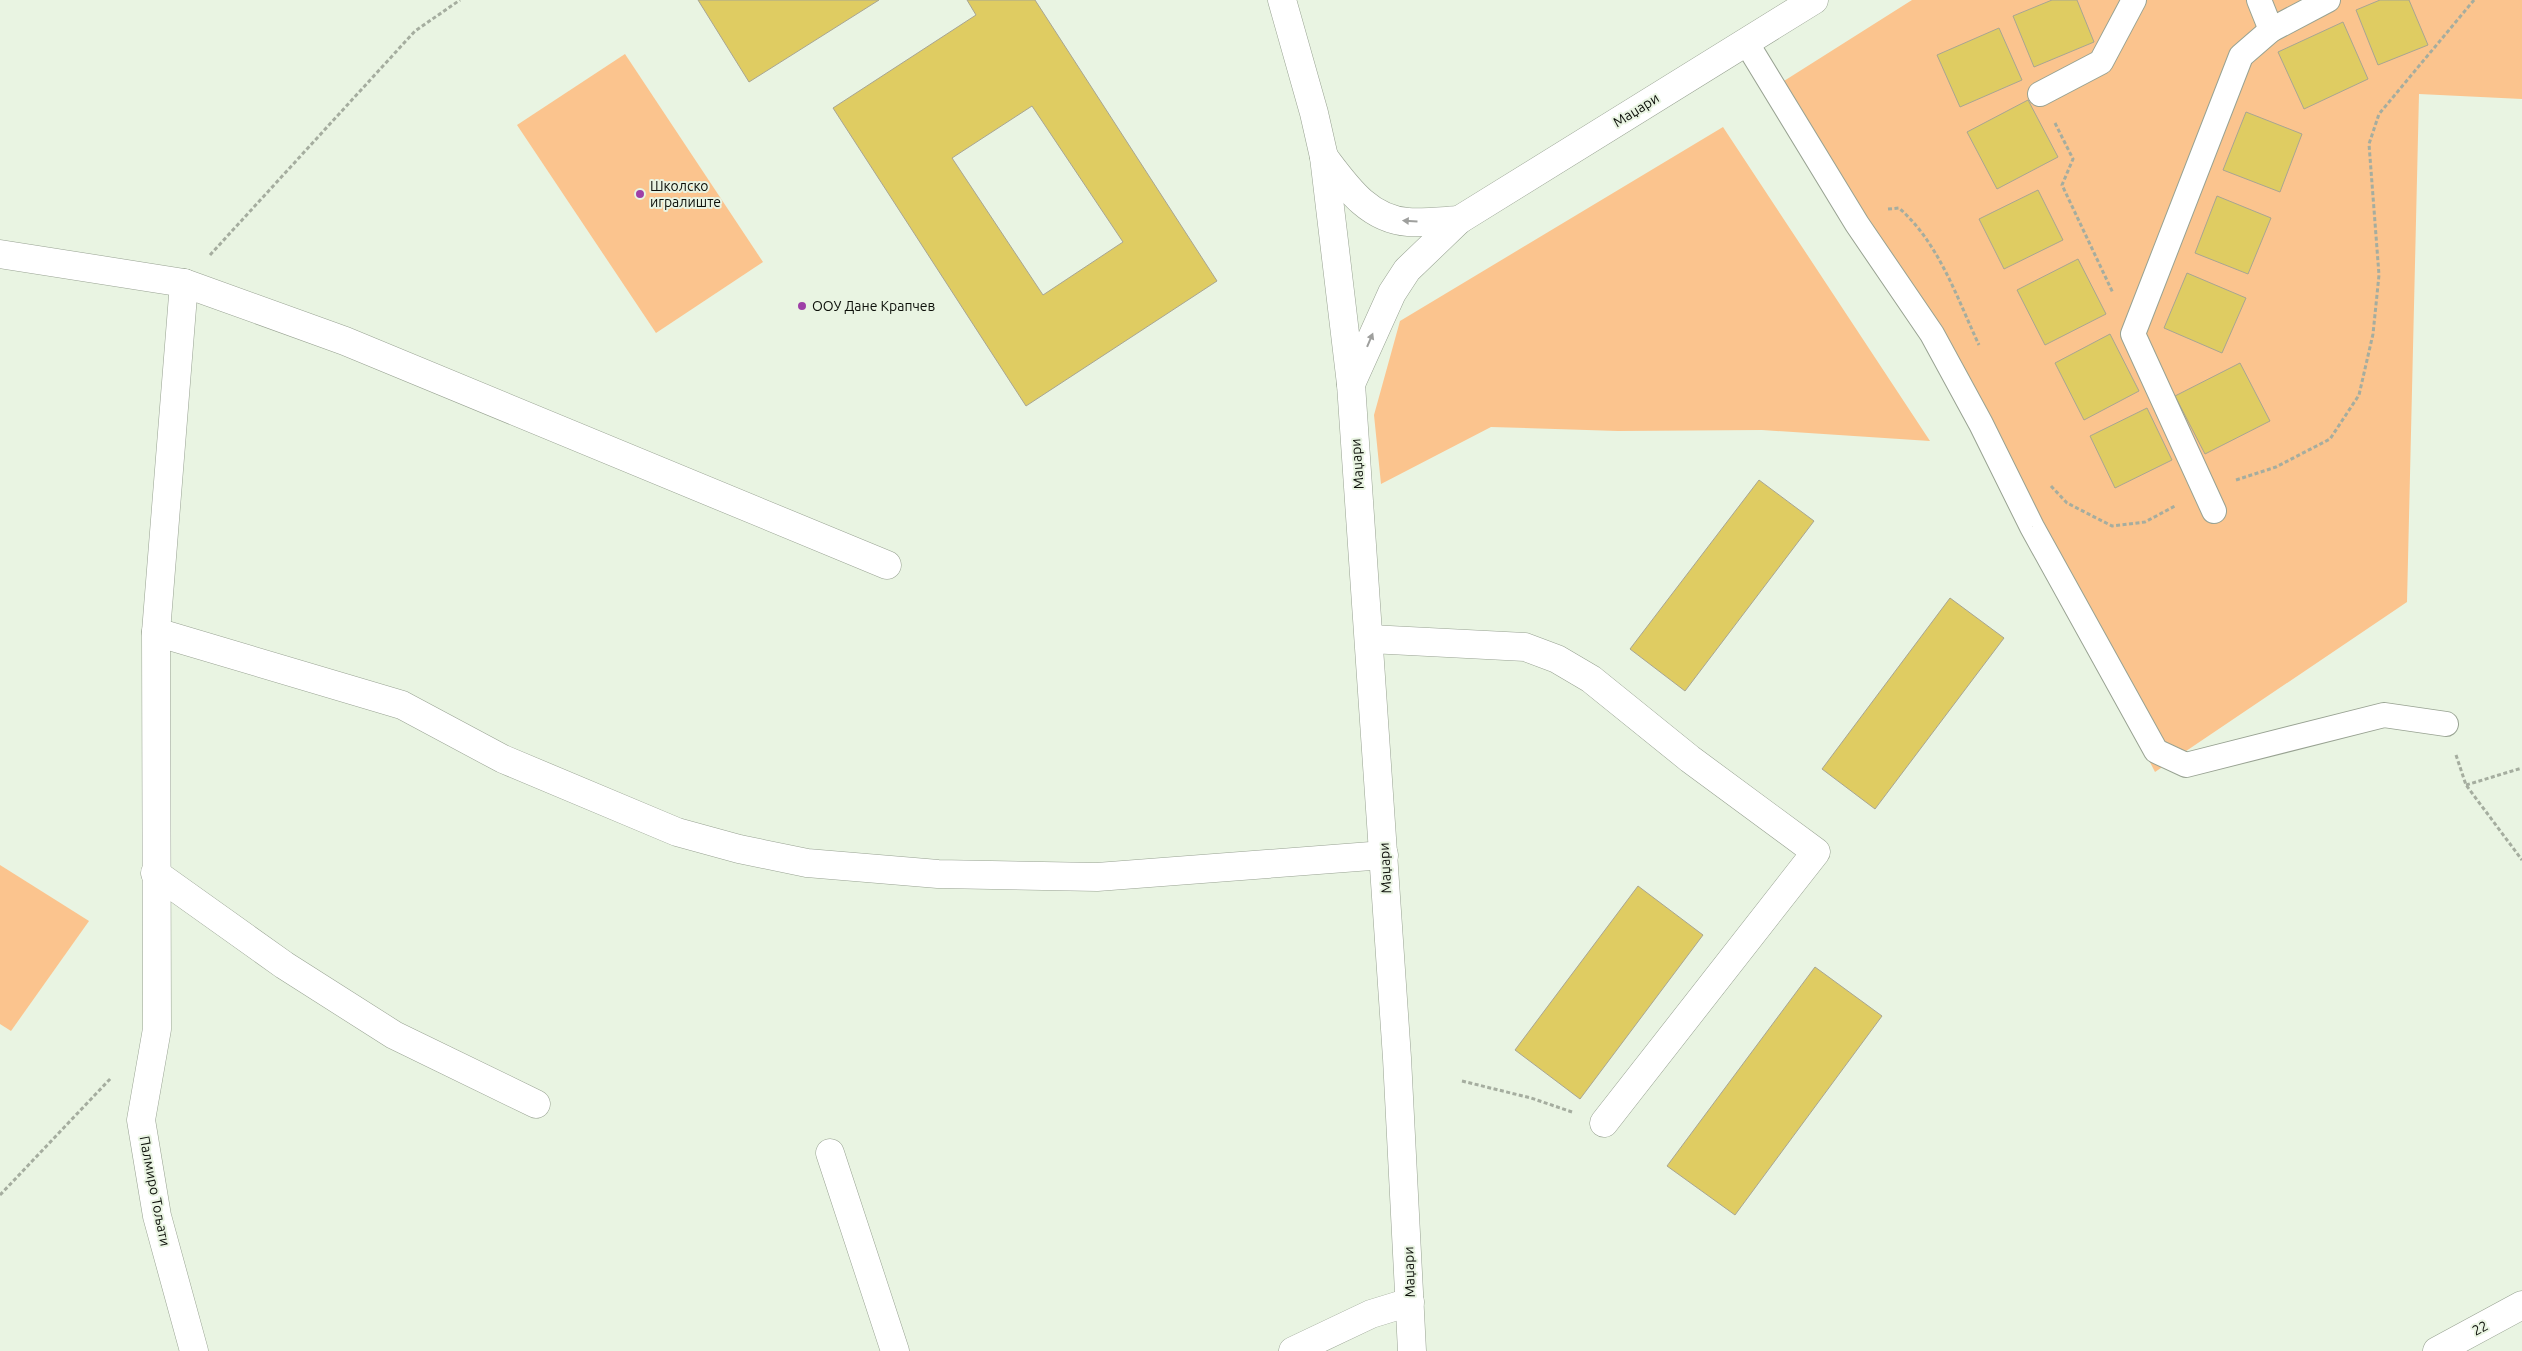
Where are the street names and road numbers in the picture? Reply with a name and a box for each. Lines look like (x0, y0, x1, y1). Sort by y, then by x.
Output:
street label: Маџари (1610, 90, 1662, 130)
street label: Маџари (1347, 438, 1367, 490)
street label: Маџари (1376, 842, 1394, 894)
street label: Палмиро Тољати (136, 1134, 174, 1248)
street label: Маџари (1400, 1246, 1418, 1298)
street label: 22 (2469, 1317, 2491, 1339)

